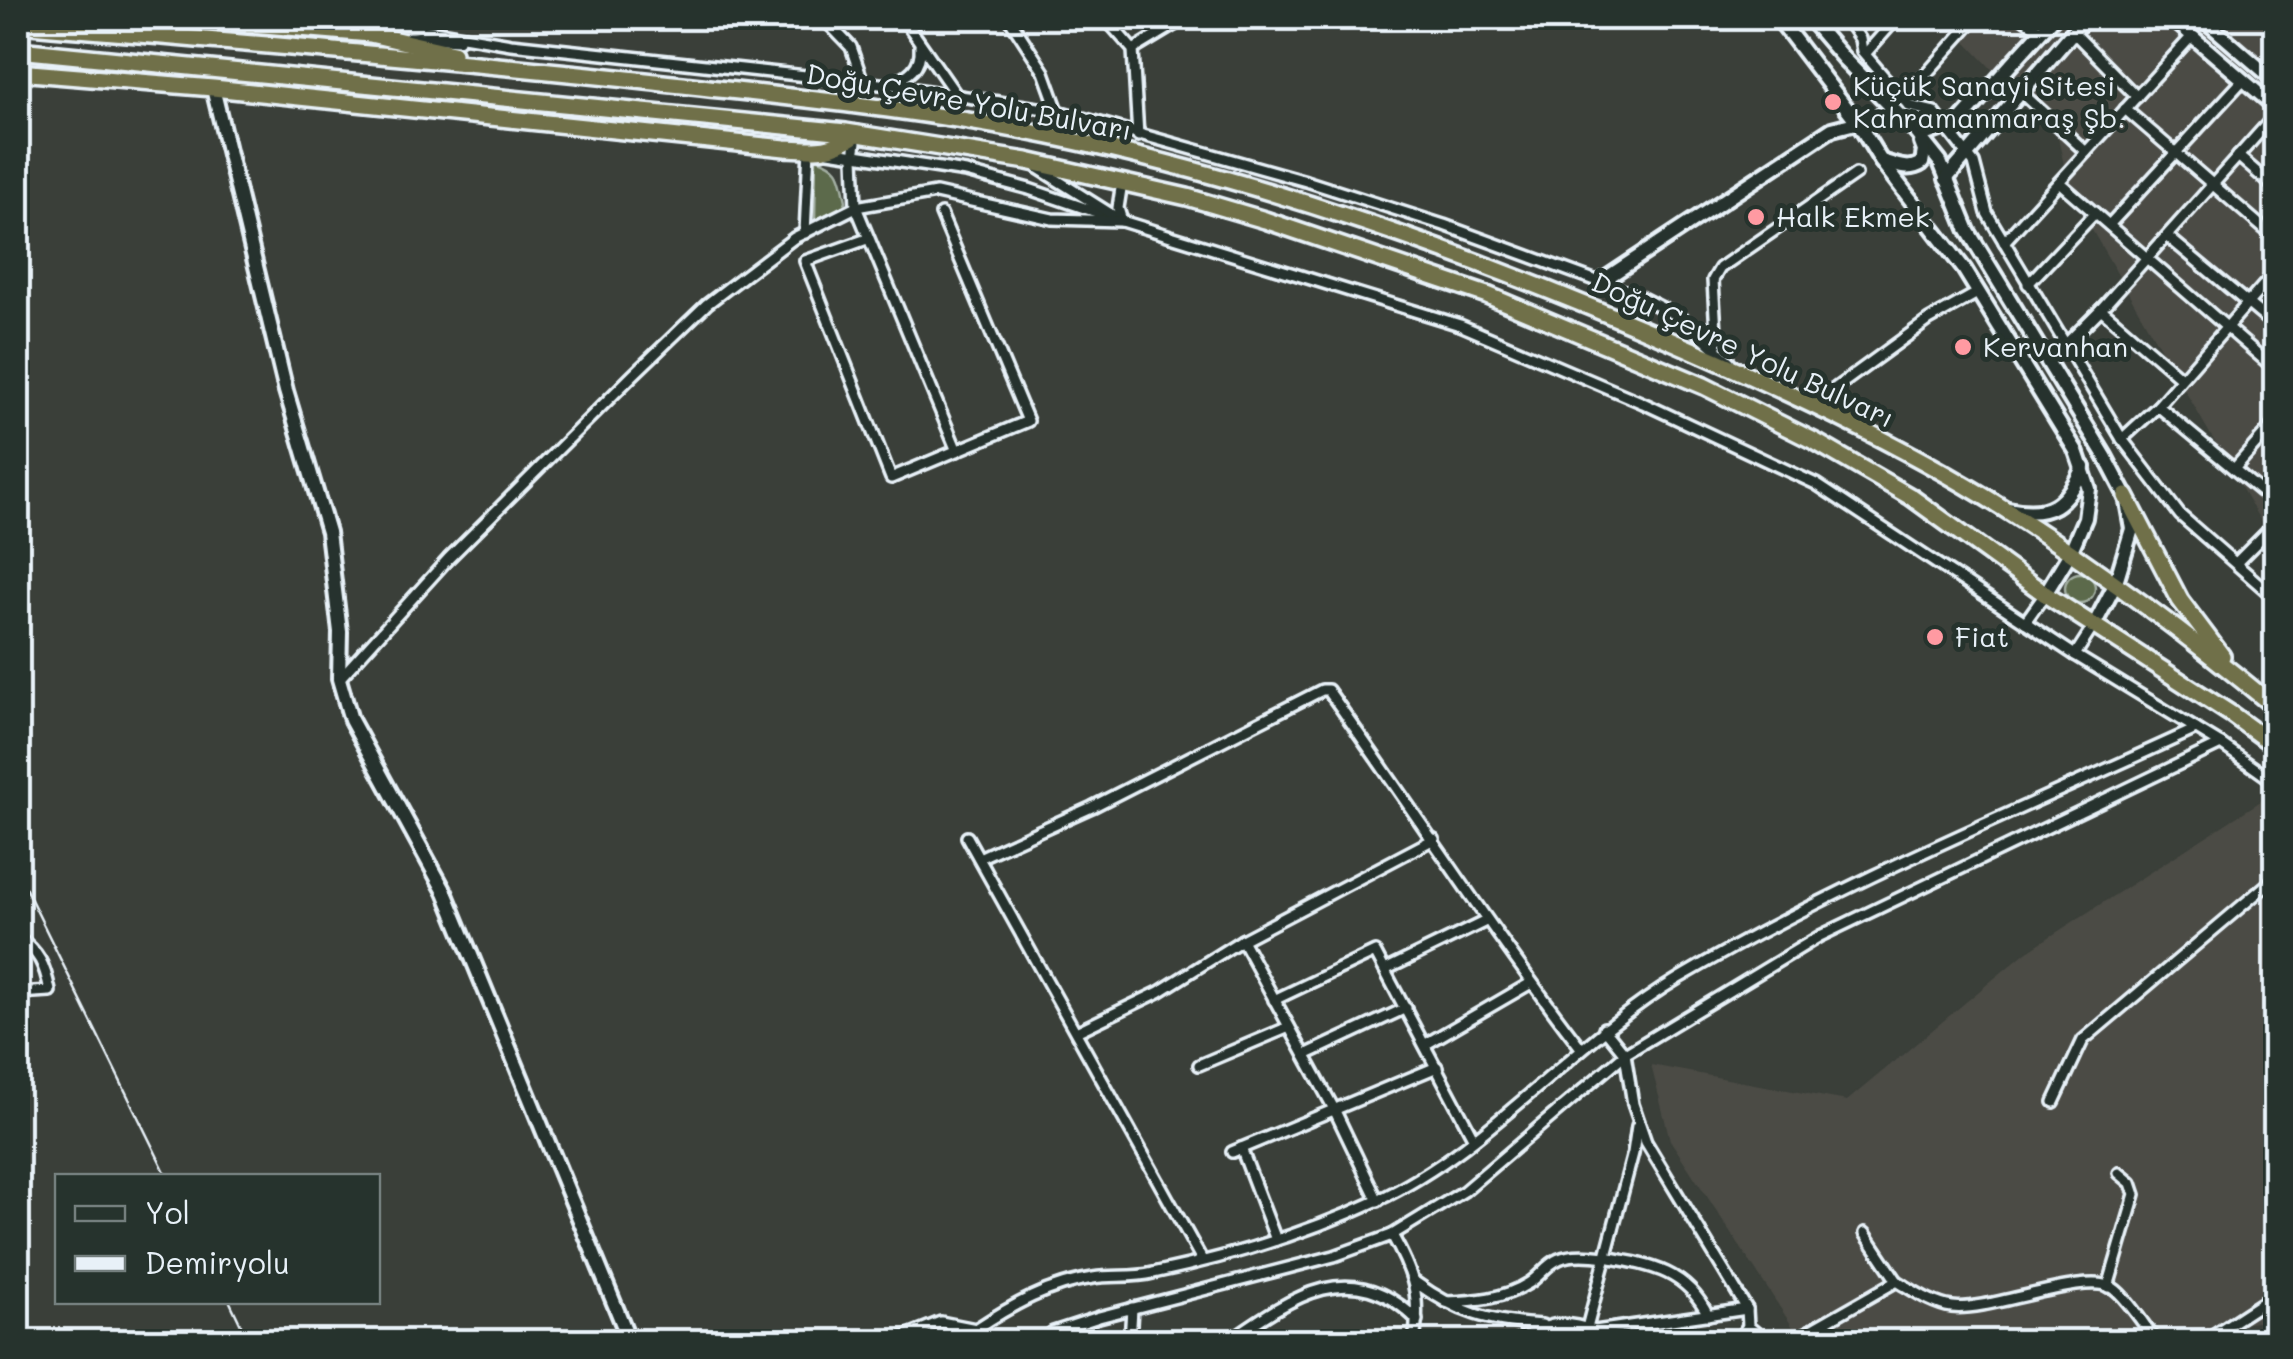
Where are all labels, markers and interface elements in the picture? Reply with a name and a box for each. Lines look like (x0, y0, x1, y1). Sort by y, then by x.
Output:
street label: Doğu Çevre Yolu Bulvarı (804, 55, 1135, 147)
place label: Küçük Sanayi Sitesi Kahramanmaraş Şb. (1853, 67, 2126, 135)
marker: Küçük Sanayi Sitesi Kahramanmaraş Şb. (1822, 91, 1844, 113)
place label: Halk Ekmek (1776, 198, 1930, 234)
marker: Halk Ekmek (1745, 206, 1767, 228)
street label: Doğu Çevre Yolu Bulvarı (1586, 263, 1901, 435)
place label: Kervanhan (1983, 328, 2128, 364)
marker: Kervanhan (1952, 336, 1974, 358)
place label: Fiat (1955, 618, 2009, 654)
marker: Fiat (1924, 626, 1946, 648)
legend (55, 1174, 380, 1304)
text: Yol (145, 1192, 190, 1232)
text: Demiryolu (145, 1242, 290, 1282)

